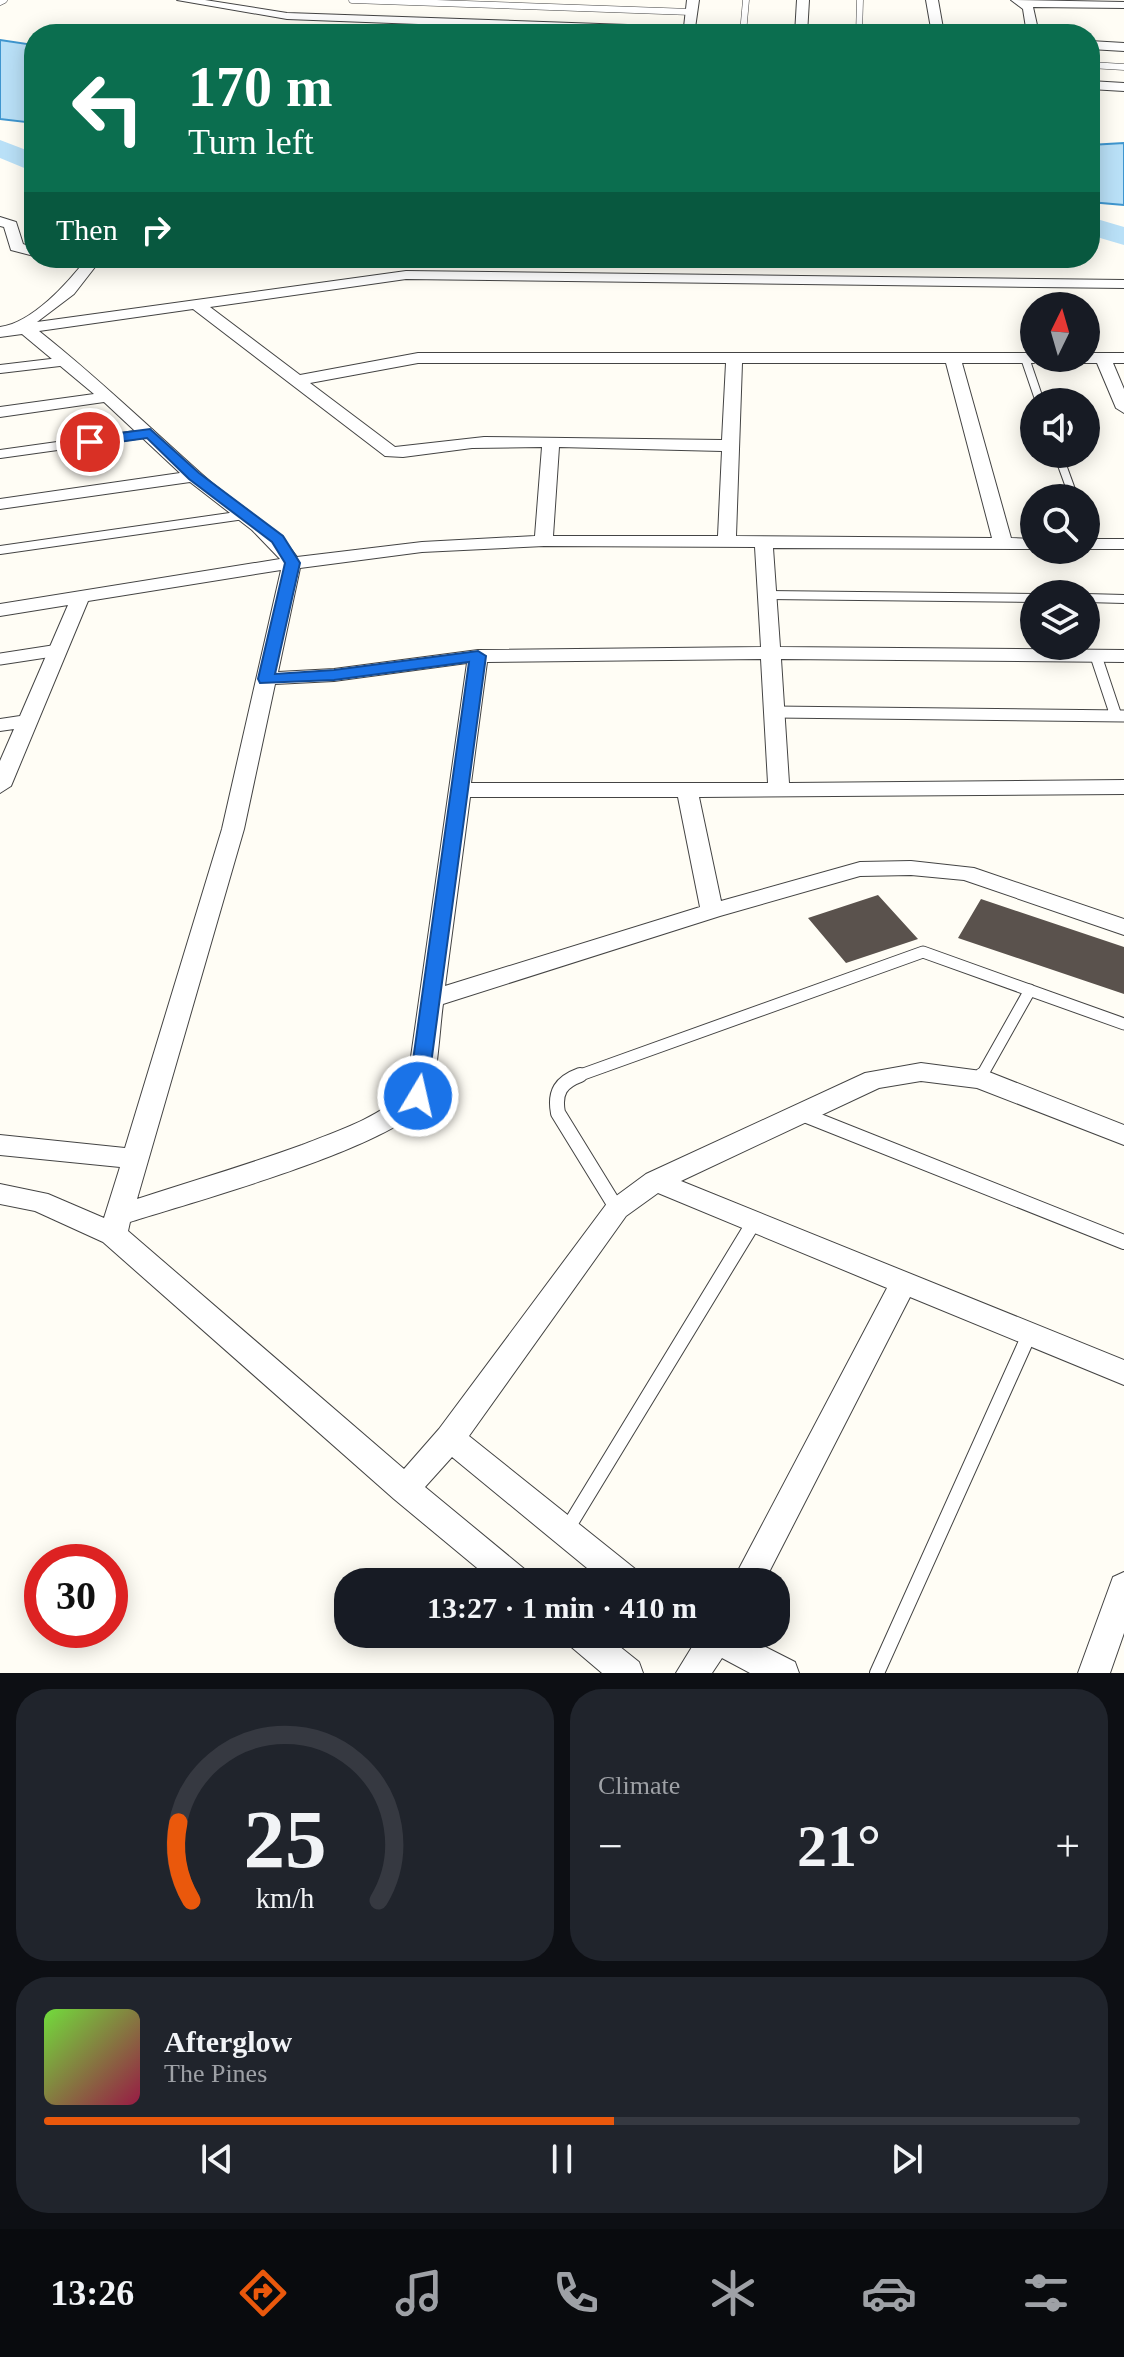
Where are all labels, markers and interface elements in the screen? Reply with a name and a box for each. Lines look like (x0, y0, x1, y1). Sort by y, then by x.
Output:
icon: left (56, 56, 160, 160)
text: 170 m (188, 56, 333, 118)
text: Turn left (188, 122, 314, 162)
icon: right (134, 208, 178, 252)
text: Then (56, 213, 118, 246)
north arrow (1020, 292, 1100, 372)
map controls (1020, 292, 1100, 660)
button: sound (1020, 388, 1100, 468)
pin (56, 408, 124, 476)
icon: arrive (68, 420, 112, 464)
button: search (1020, 484, 1100, 564)
button: layers (1020, 580, 1100, 660)
position arrow (376, 1054, 460, 1138)
speed limit sign: 30 (24, 1544, 128, 1648)
text: 13:27 · 1 min · 410 m (427, 1591, 697, 1624)
text: Climate (598, 1771, 680, 1800)
text: 25 (243, 1793, 327, 1885)
text: 21° (797, 1813, 881, 1879)
text: − (598, 1822, 623, 1871)
text: + (1055, 1822, 1080, 1871)
text: km/h (256, 1883, 314, 1914)
text: Afterglow (164, 2025, 292, 2058)
text: The Pines (164, 2059, 267, 2088)
icon: previous (195, 2137, 239, 2181)
icon: pause (540, 2137, 584, 2181)
icon: next (885, 2137, 929, 2181)
icon: directions (235, 2265, 291, 2321)
icon: music (391, 2265, 447, 2321)
icon: phone (548, 2265, 604, 2321)
icon: climate (705, 2265, 761, 2321)
icon: car (861, 2265, 917, 2321)
icon: filters (1018, 2265, 1074, 2321)
text: 13:26 (50, 2273, 134, 2313)

